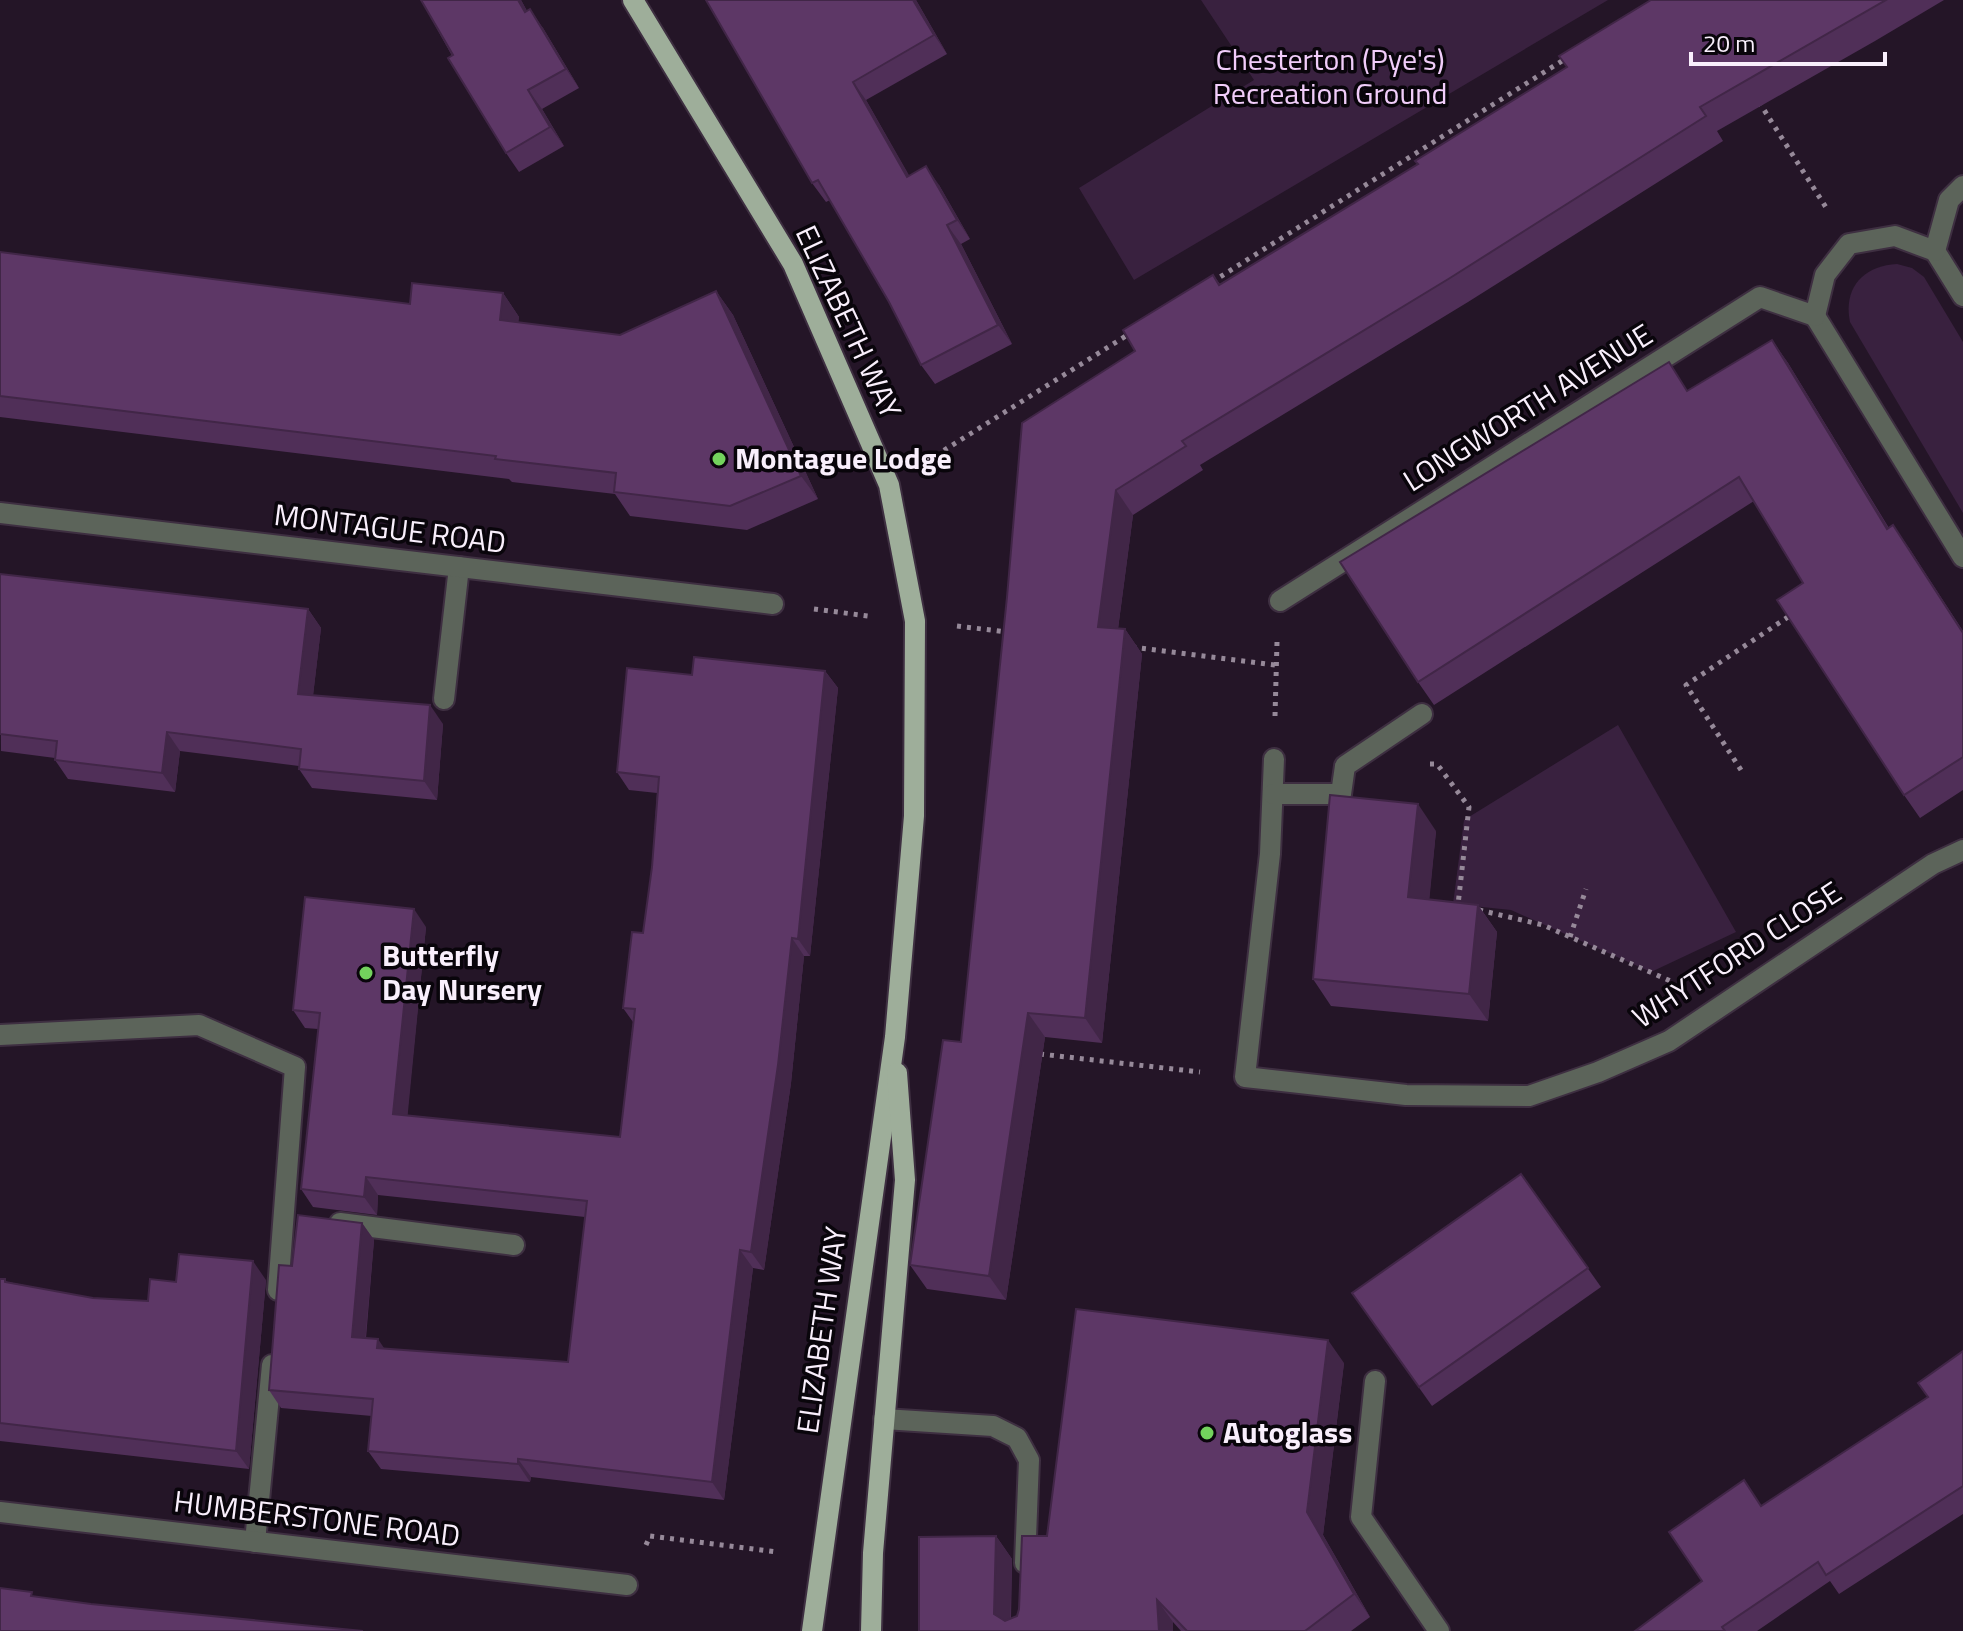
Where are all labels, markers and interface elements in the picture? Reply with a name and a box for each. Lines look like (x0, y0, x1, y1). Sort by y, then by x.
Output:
scale bar (1691, 16, 1885, 66)
text: 20 m (1703, 25, 1755, 61)
park label: Chesterton (Pye's) Recreation Ground (1213, 36, 1447, 116)
street label: ELIZABETH WAY (784, 217, 914, 426)
street label: LONGWORTH AVENUE (1394, 312, 1661, 503)
place label: Montague Lodge (735, 435, 952, 481)
marker: Montague Lodge (710, 450, 728, 468)
street label: MONTAGUE ROAD (272, 491, 509, 565)
street label: WHYTFORD CLOSE (1623, 869, 1850, 1039)
place label: Butterfly Day Nursery (382, 932, 542, 1012)
marker: Butterfly Day Nursery (357, 964, 375, 982)
street label: ELIZABETH WAY (784, 1223, 858, 1436)
place label: Autoglass (1223, 1409, 1352, 1455)
marker: Autoglass (1198, 1424, 1216, 1442)
street label: HUMBERSTONE ROAD (171, 1478, 463, 1558)

